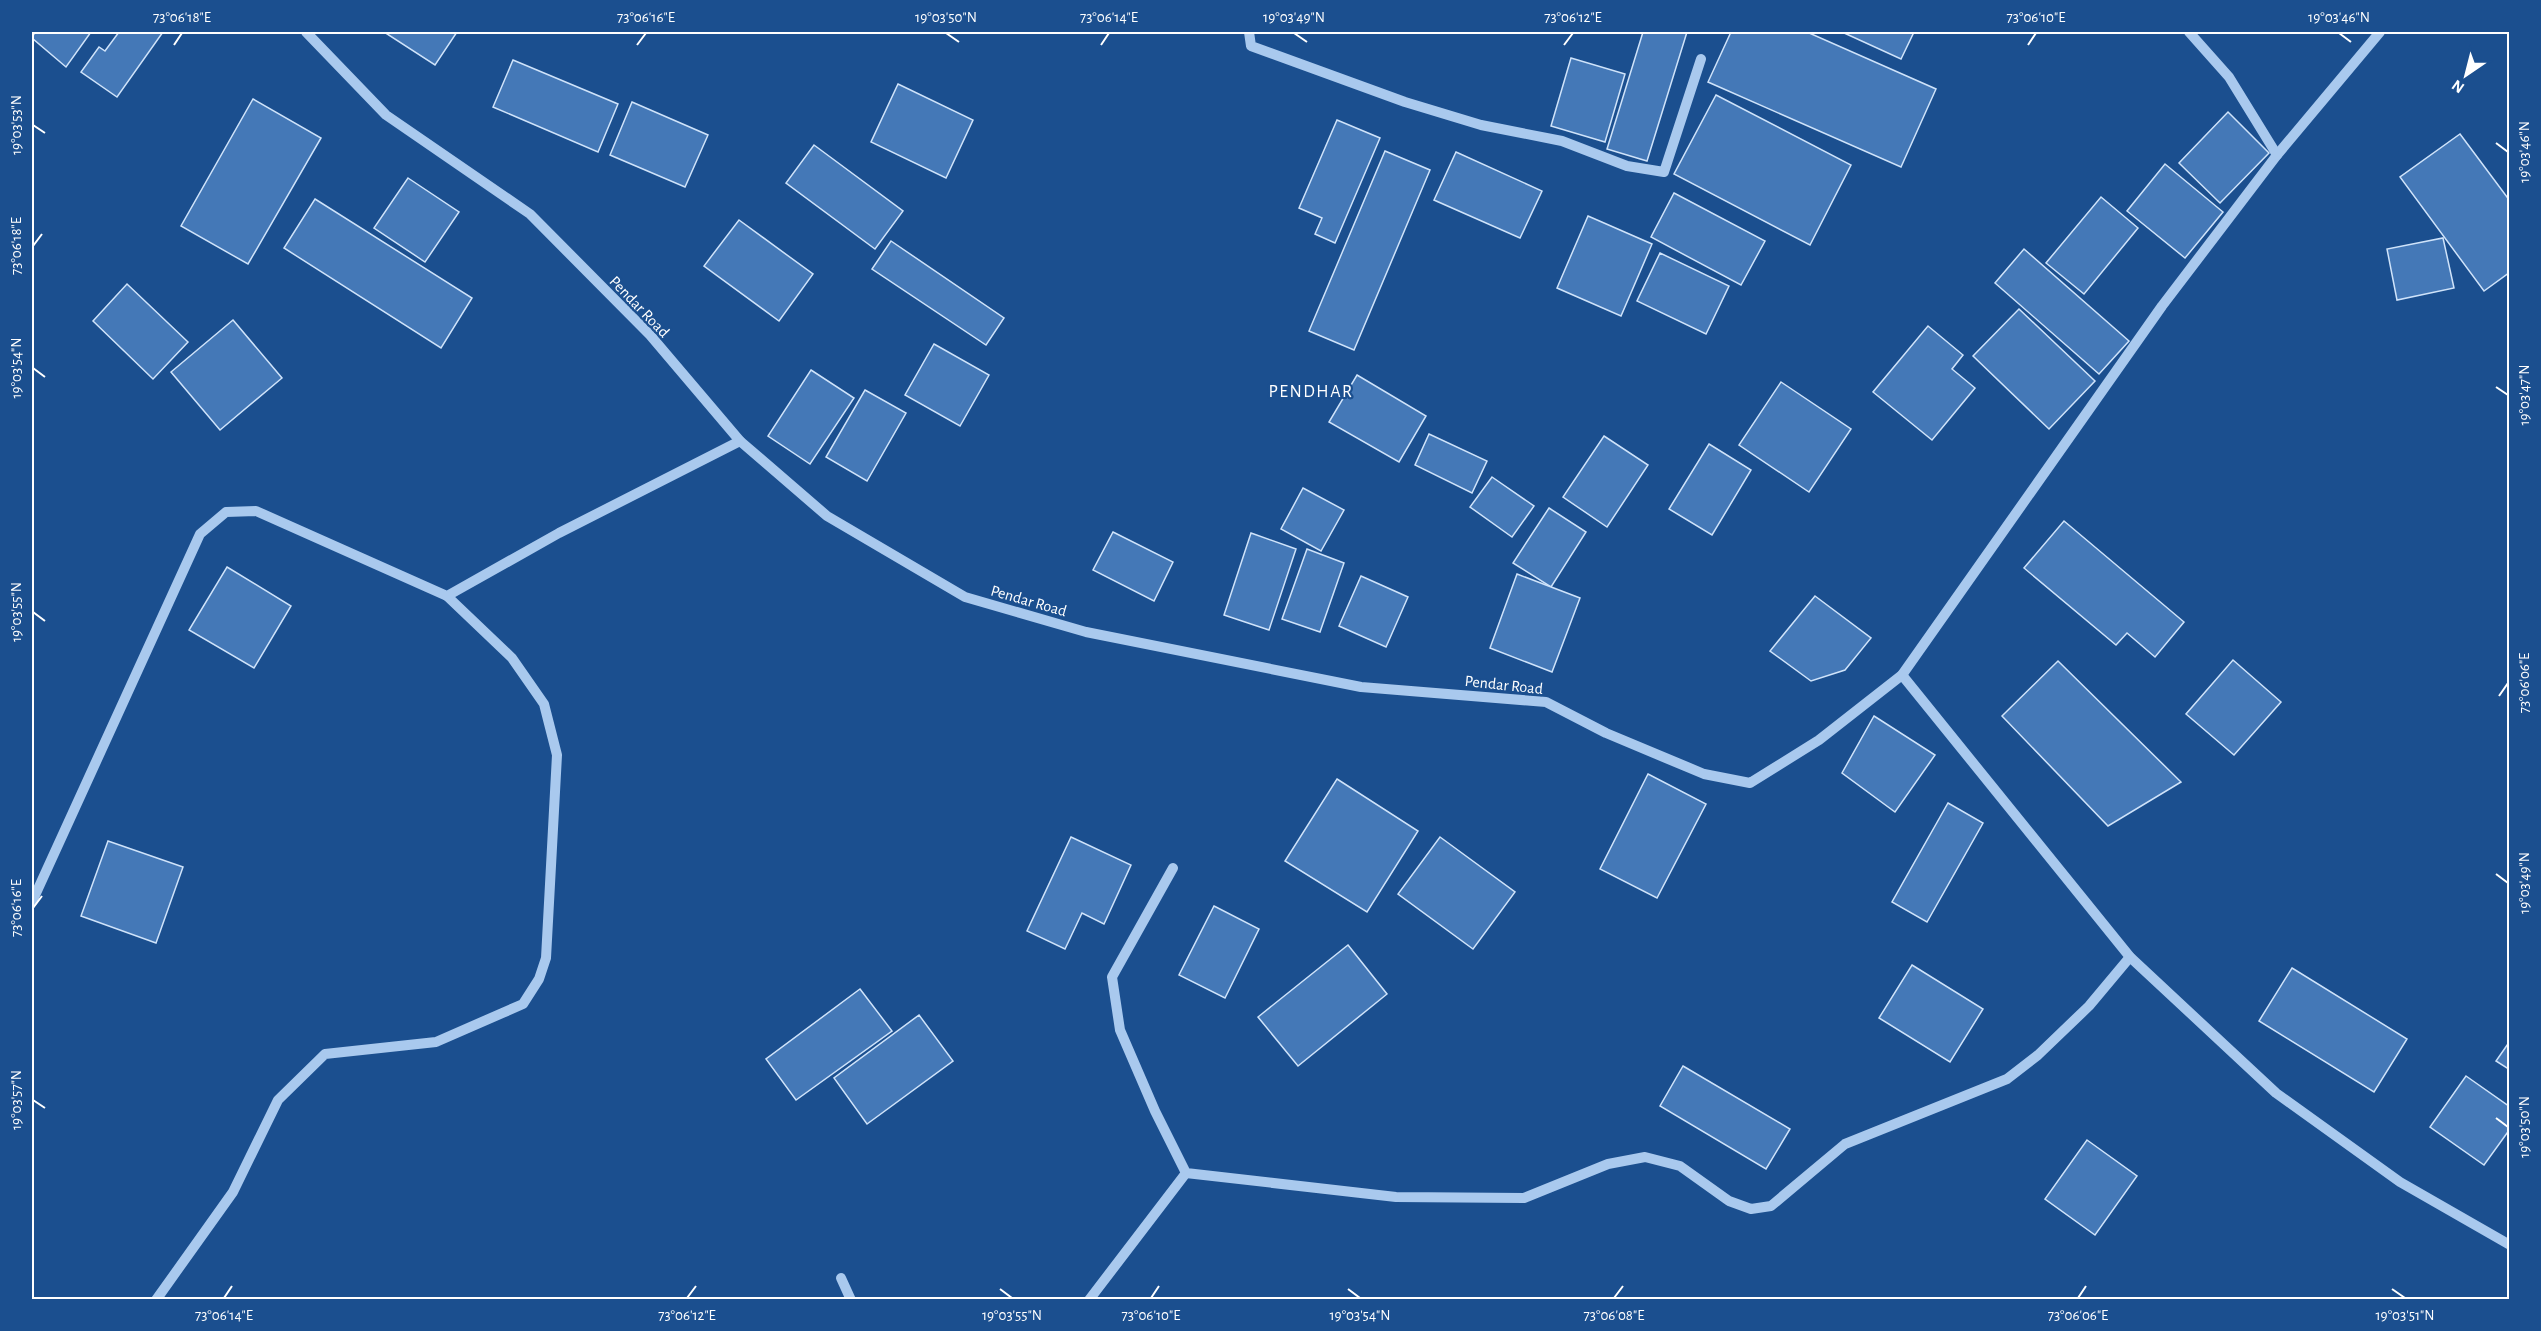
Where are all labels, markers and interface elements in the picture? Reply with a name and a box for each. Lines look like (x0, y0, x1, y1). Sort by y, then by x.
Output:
text: 73°06'18"E (153, 10, 211, 25)
text: 73°06'16"E (617, 10, 675, 25)
text: 19°03'50"N (915, 10, 977, 25)
text: 73°06'14"E (1080, 10, 1138, 25)
text: 19°03'49"N (1263, 10, 1325, 25)
text: 73°06'12"E (1544, 10, 1602, 25)
text: 73°06'10"E (2007, 10, 2065, 25)
text: 19°03'46"N (2308, 10, 2370, 25)
north arrow (2436, 45, 2496, 105)
text: N (2449, 77, 2467, 96)
text: 19°03'53"N (9, 95, 24, 155)
text: 19°03'46"N (2517, 121, 2532, 183)
text: 73°06'18"E (9, 217, 24, 275)
street label: Pendar Road (606, 273, 672, 340)
text: 19°03'54"N (9, 337, 24, 399)
text: 19°03'47"N (2517, 364, 2532, 426)
district label: PENDHAR (1268, 383, 1354, 401)
text: 19°03'55"N (9, 582, 24, 642)
street label: Pendar Road (989, 582, 1069, 619)
text: 73°06'06"E (2517, 653, 2532, 713)
street label: Pendar Road (1464, 673, 1544, 697)
text: 19°03'49"N (2517, 852, 2532, 914)
text: 73°06'16"E (9, 879, 24, 937)
text: 19°03'57"N (9, 1070, 24, 1130)
text: 19°03'50"N (2517, 1096, 2532, 1158)
text: 73°06'14"E (195, 1308, 253, 1323)
text: 73°06'12"E (658, 1308, 716, 1323)
text: 19°03'55"N (982, 1308, 1042, 1323)
text: 73°06'10"E (1122, 1308, 1180, 1323)
text: 19°03'54"N (1329, 1308, 1391, 1323)
text: 73°06'08"E (1584, 1308, 1644, 1323)
text: 73°06'06"E (2048, 1308, 2108, 1323)
text: 19°03'51"N (2375, 1308, 2435, 1323)

